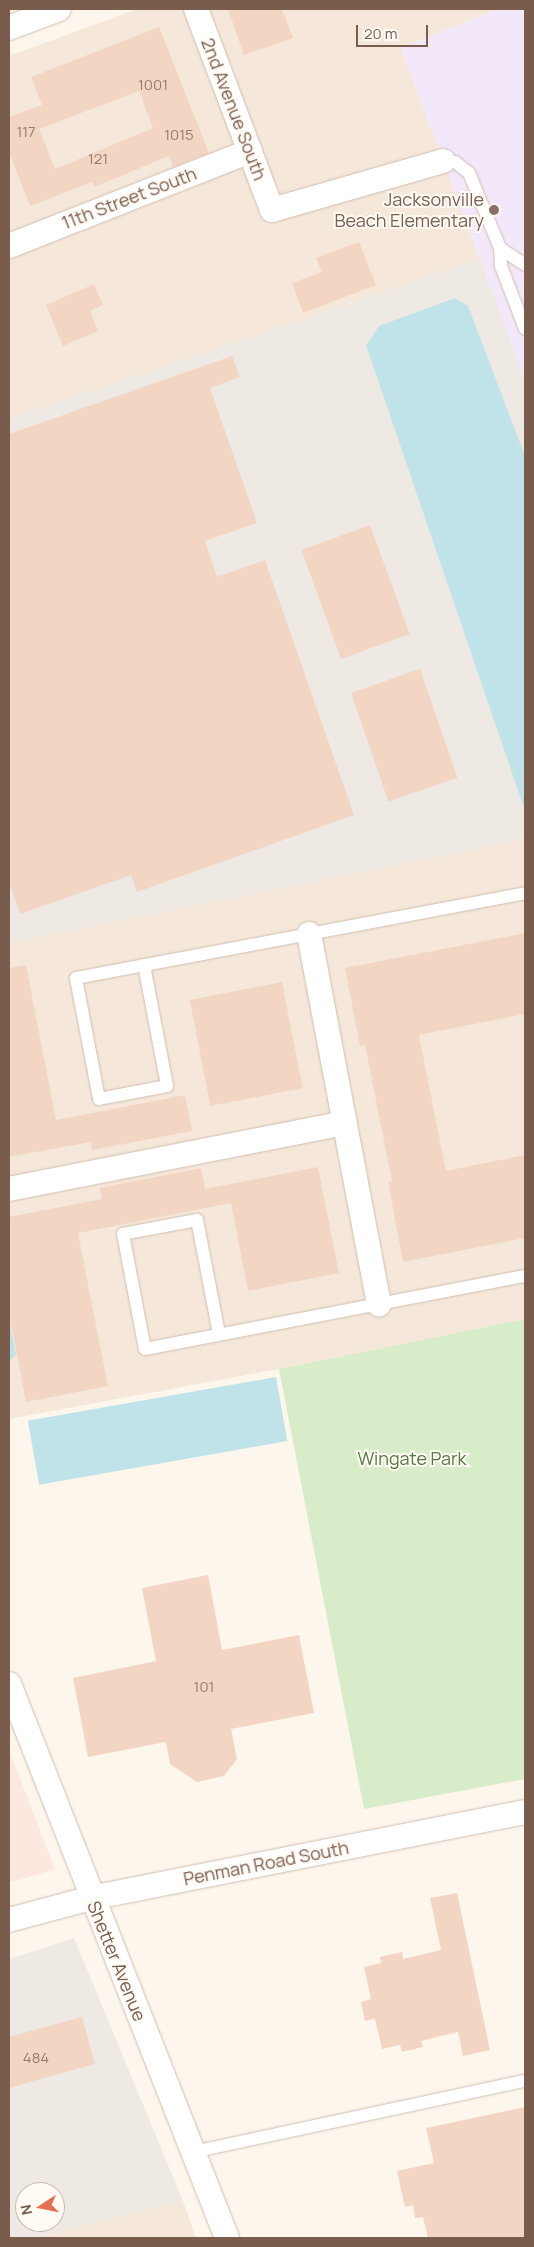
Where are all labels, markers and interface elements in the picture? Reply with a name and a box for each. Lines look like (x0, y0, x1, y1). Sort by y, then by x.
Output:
scale bar (359, 15, 432, 47)
text: 20 m (364, 23, 397, 44)
street label: 2nd Avenue South (197, 35, 271, 183)
house number: 1001 (138, 76, 168, 94)
house number: 117 (16, 123, 36, 141)
house number: 1015 (164, 126, 194, 144)
house number: 121 (88, 150, 108, 168)
street label: 11th Street South (59, 162, 199, 234)
place label: Jacksonville Beach Elementary (334, 189, 484, 232)
marker: Jacksonville Beach Elementary (488, 204, 500, 216)
park label: Wingate Park (358, 1447, 466, 1469)
house number: 101 (194, 1678, 214, 1696)
street label: Penman Road South (182, 1836, 350, 1890)
street label: Shetter Avenue (83, 1898, 151, 2024)
house number: 484 (23, 2049, 49, 2067)
north arrow (15, 2182, 65, 2232)
text: N (15, 2203, 36, 2217)

